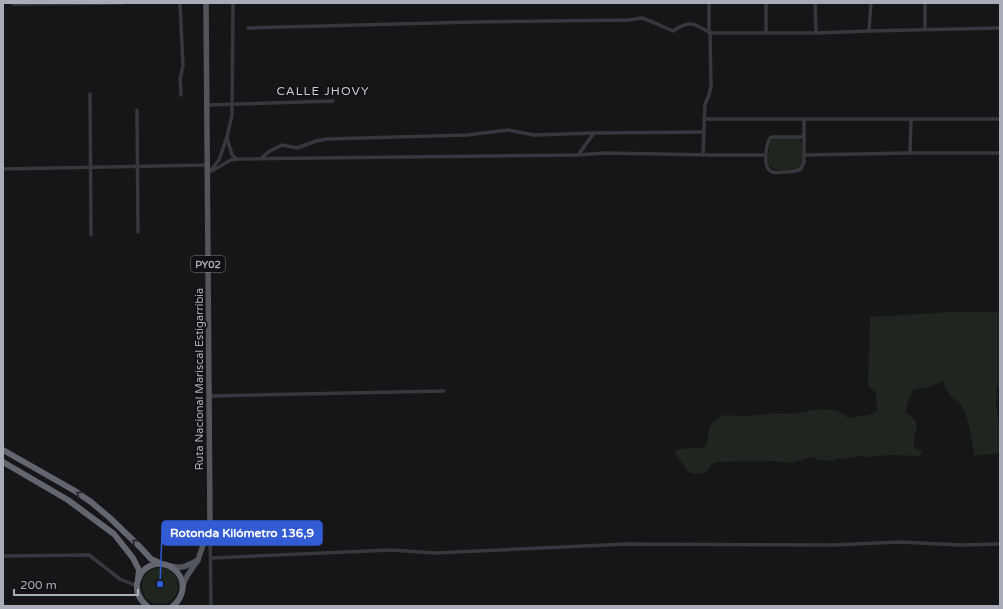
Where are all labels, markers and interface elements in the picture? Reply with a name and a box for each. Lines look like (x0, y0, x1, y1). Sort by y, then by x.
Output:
district label: CALLE JHOVY (276, 84, 370, 98)
road number: PY02 (191, 256, 225, 272)
street label: Ruta Nacional Mariscal Estigarribia (193, 288, 206, 470)
one-way arrow (76, 491, 83, 499)
callout: Rotonda Kilómetro 136,9 (162, 521, 322, 545)
text: Rotonda Kilómetro 136,9 (170, 526, 315, 540)
one-way arrow (132, 539, 140, 547)
scale bar (14, 571, 138, 597)
text: 200 m (20, 578, 57, 592)

